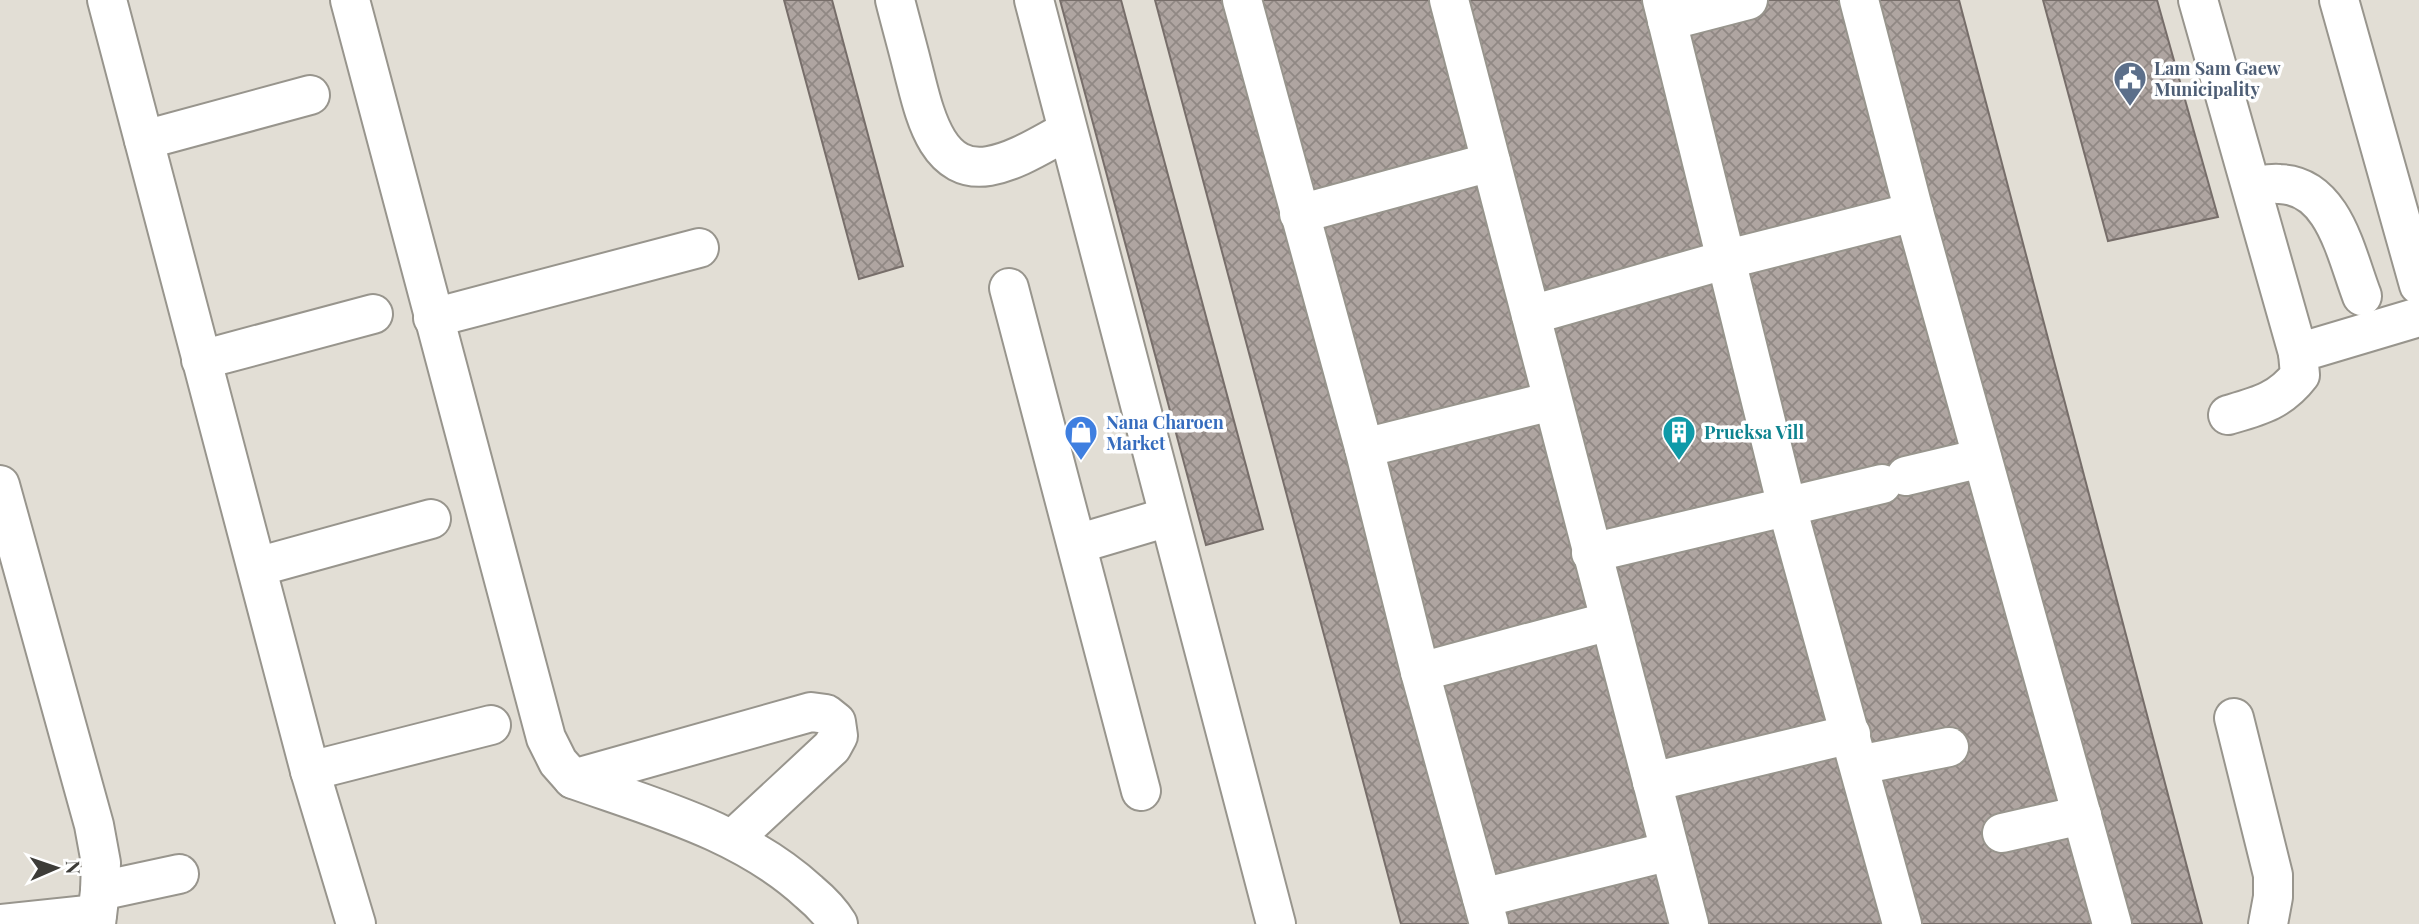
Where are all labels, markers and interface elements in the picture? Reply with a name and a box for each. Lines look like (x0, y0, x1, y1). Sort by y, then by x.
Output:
place label: Lam Sam Gaew Municipality (2154, 56, 2282, 101)
public building icon: Lam Sam Gaew Municipality (2111, 59, 2149, 108)
place label: Nana Charoen Market (1106, 410, 1224, 455)
shop icon: Nana Charoen Market (1062, 413, 1100, 462)
building icon: Prueksa Vill (1660, 413, 1698, 462)
place label: Prueksa Vill (1704, 420, 1804, 444)
north arrow (21, 833, 91, 903)
text: N (61, 860, 87, 875)

